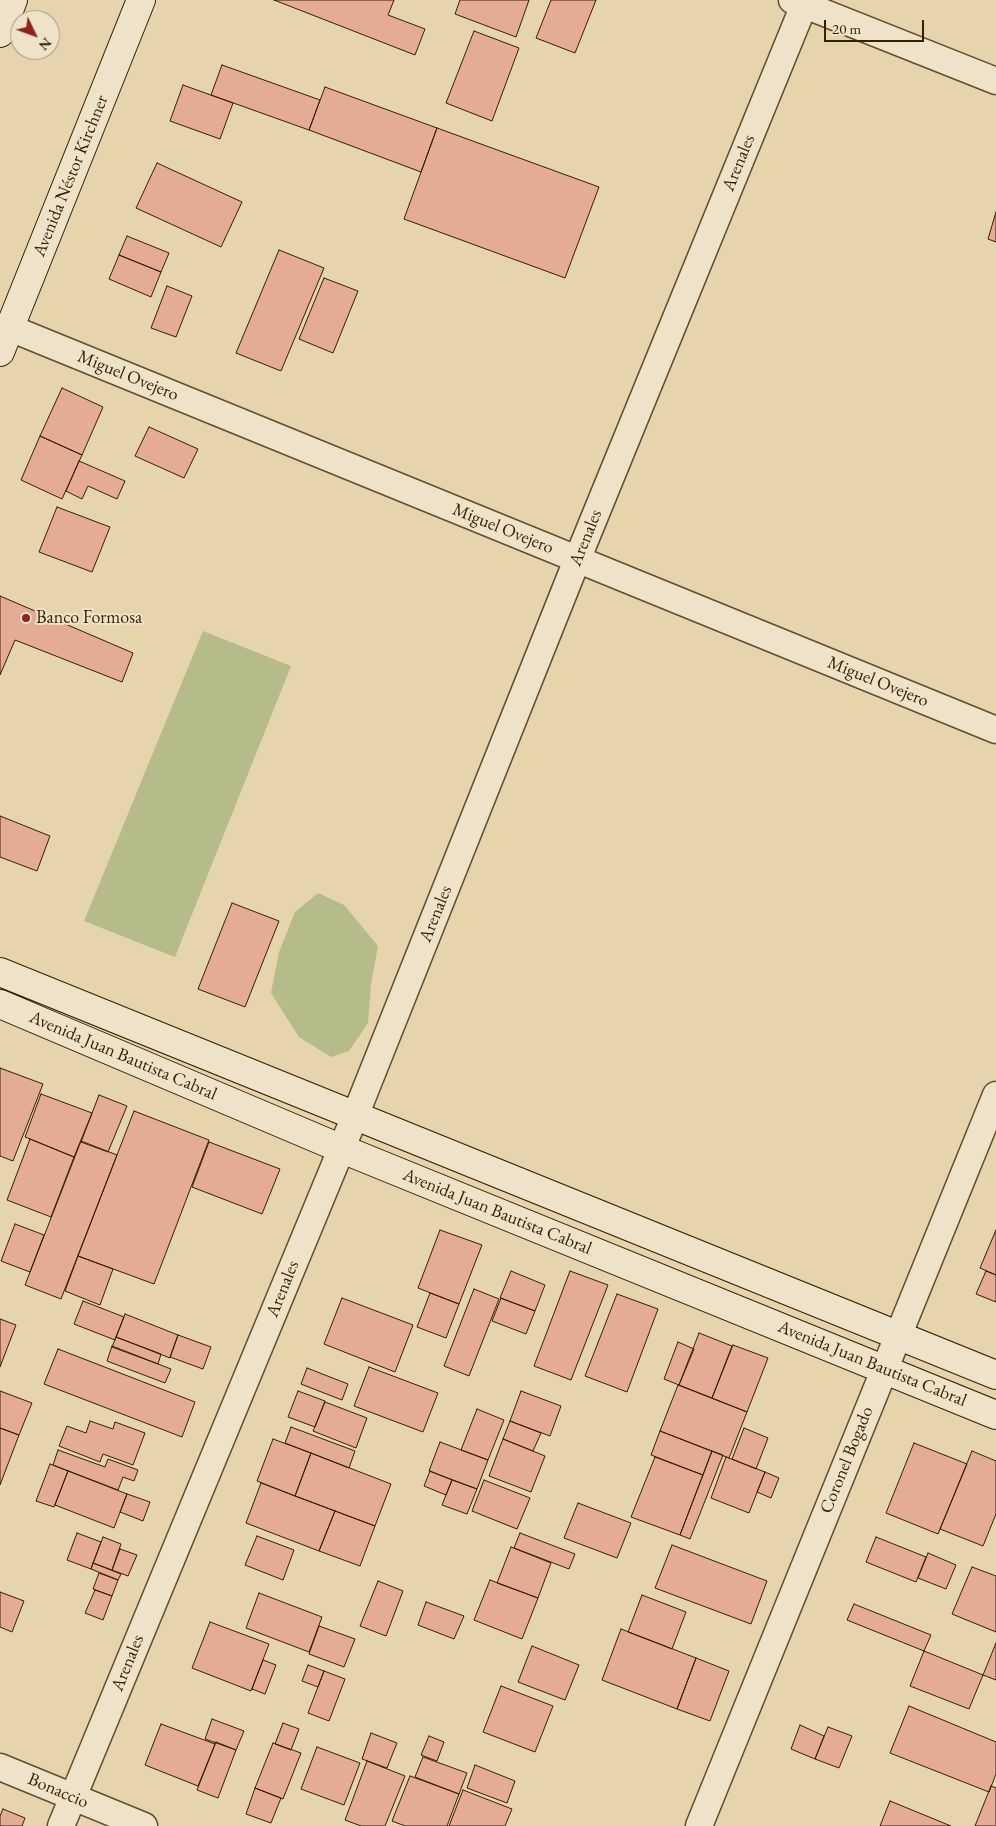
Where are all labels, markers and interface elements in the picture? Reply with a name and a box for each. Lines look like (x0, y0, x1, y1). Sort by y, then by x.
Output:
north arrow (10, 10, 60, 60)
scale bar (826, 10, 926, 42)
text: 20 m (832, 19, 861, 38)
text: N (35, 34, 56, 55)
street label: Avenida Néstor Kirchner (29, 92, 113, 260)
street label: Arenales (718, 131, 760, 195)
street label: Miguel Ovejero (74, 346, 182, 406)
street label: Miguel Ovejero (449, 499, 557, 559)
street label: Arenales (565, 506, 607, 570)
place label: Banco Formosa (36, 607, 142, 629)
marker: Banco Formosa (20, 612, 32, 624)
street label: Miguel Ovejero (824, 652, 932, 712)
street label: Arenales (415, 882, 457, 946)
street label: Avenida Juan Bautista Cabral (26, 1007, 220, 1105)
street label: Avenida Juan Bautista Cabral (399, 1164, 595, 1260)
street label: Arenales (262, 1257, 304, 1321)
street label: Avenida Juan Bautista Cabral (774, 1316, 970, 1412)
street label: Coronel Bogado (816, 1403, 878, 1517)
street label: Arenales (107, 1631, 149, 1695)
street label: Bonaccio (24, 1769, 92, 1813)

